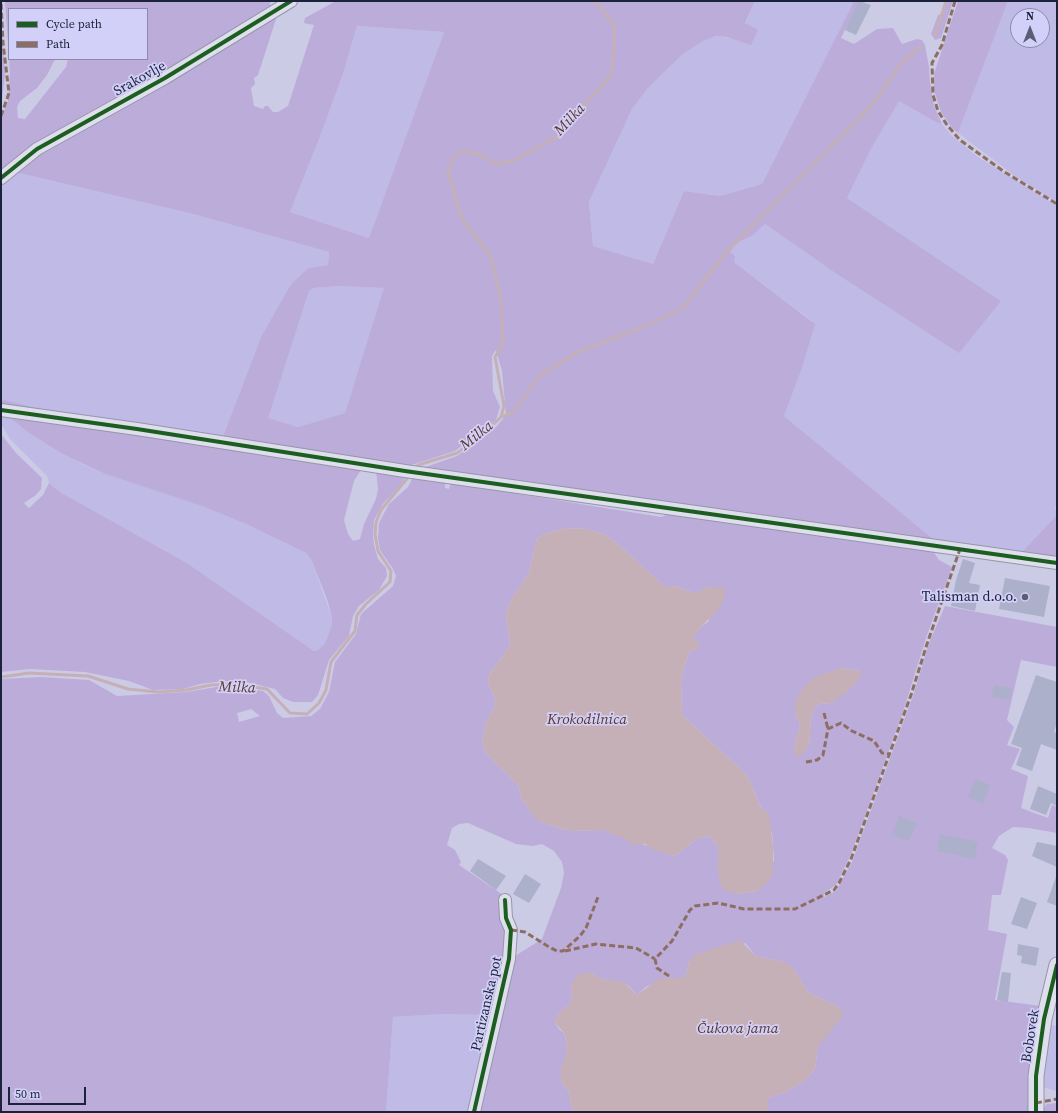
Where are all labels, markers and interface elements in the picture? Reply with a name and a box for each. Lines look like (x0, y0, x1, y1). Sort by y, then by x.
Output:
legend (8, 8, 148, 60)
north arrow (1010, 8, 1050, 48)
text: N (1026, 9, 1034, 24)
text: Cycle path (46, 16, 102, 32)
text: Path (46, 36, 70, 52)
street label: Srakovlje (111, 58, 169, 100)
water label: Milka (551, 100, 589, 140)
water label: Milka (457, 417, 497, 455)
place label: Talisman d.o.o. (922, 589, 1017, 605)
marker: Talisman d.o.o. (1020, 592, 1030, 602)
water label: Milka (218, 678, 256, 698)
water label: Krokodilnica (547, 711, 627, 729)
street label: Partizanska pot (468, 955, 506, 1053)
street label: Bobovek (1019, 1008, 1043, 1064)
water label: Čukova jama (697, 1020, 779, 1038)
scale bar (10, 1079, 88, 1105)
text: 50 m (15, 1086, 41, 1102)

